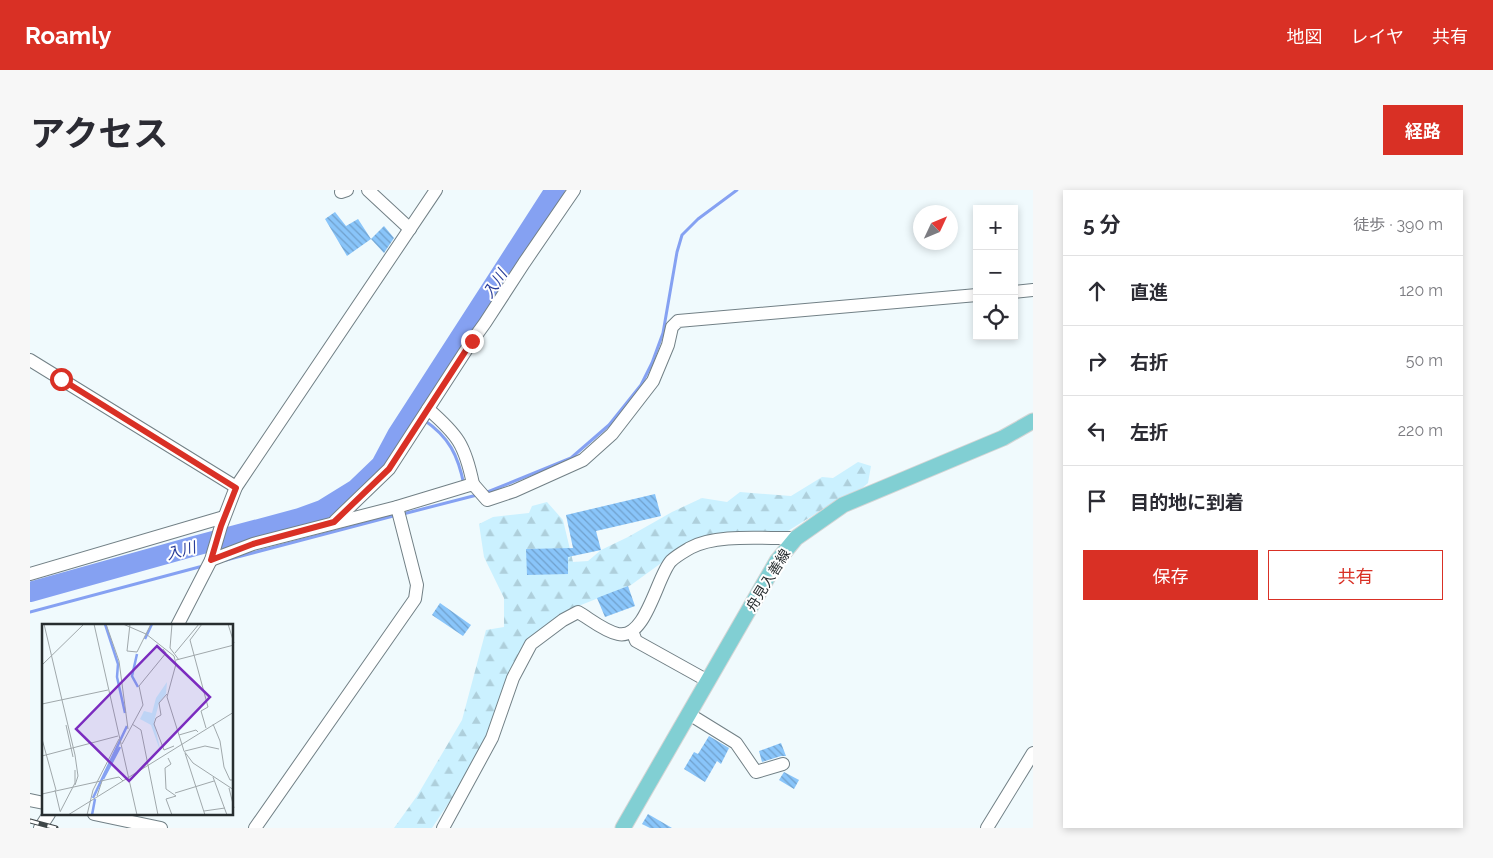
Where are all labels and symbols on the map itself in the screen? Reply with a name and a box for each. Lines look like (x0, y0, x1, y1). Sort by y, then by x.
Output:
north arrow (913, 205, 958, 250)
water label: 入川 (479, 265, 512, 301)
route end (461, 330, 484, 353)
route start (50, 368, 73, 391)
water label: 入川 (164, 538, 200, 564)
street label: 舟見入善線 (743, 546, 793, 614)
inset map (42, 624, 234, 816)

